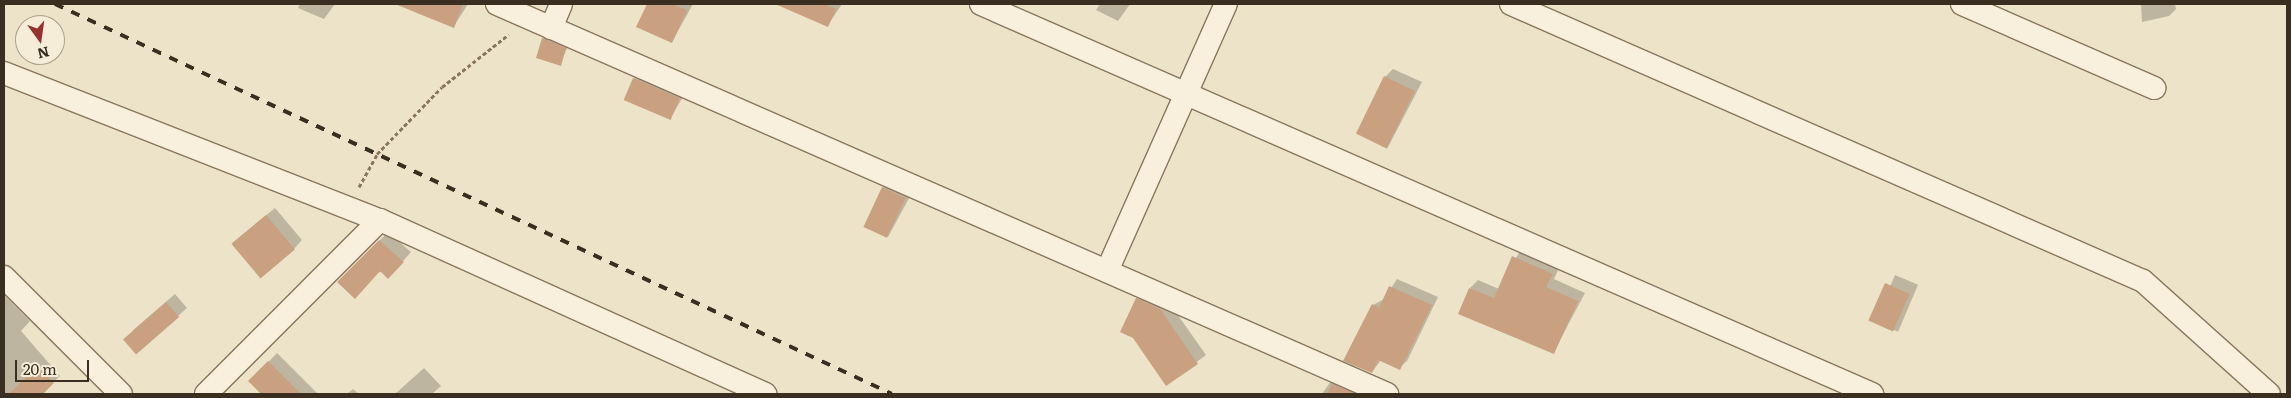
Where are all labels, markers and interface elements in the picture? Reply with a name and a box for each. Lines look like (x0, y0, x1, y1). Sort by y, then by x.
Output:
north arrow (15, 15, 65, 65)
text: N (35, 42, 52, 65)
scale bar (18, 350, 91, 382)
text: 20 m (23, 357, 57, 380)

